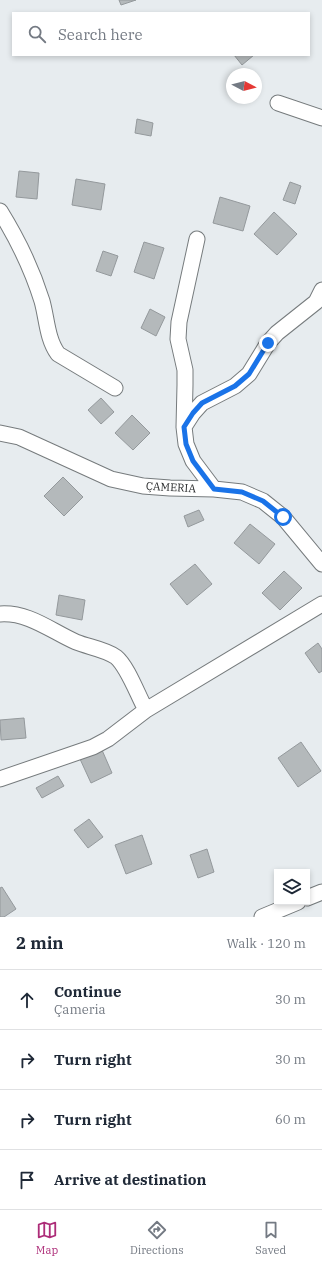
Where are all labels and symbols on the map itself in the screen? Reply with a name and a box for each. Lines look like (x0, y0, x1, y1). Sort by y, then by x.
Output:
north arrow (226, 68, 262, 104)
route end (259, 334, 277, 352)
street label: ÇAMERIA (146, 479, 197, 495)
route start (274, 508, 292, 526)

